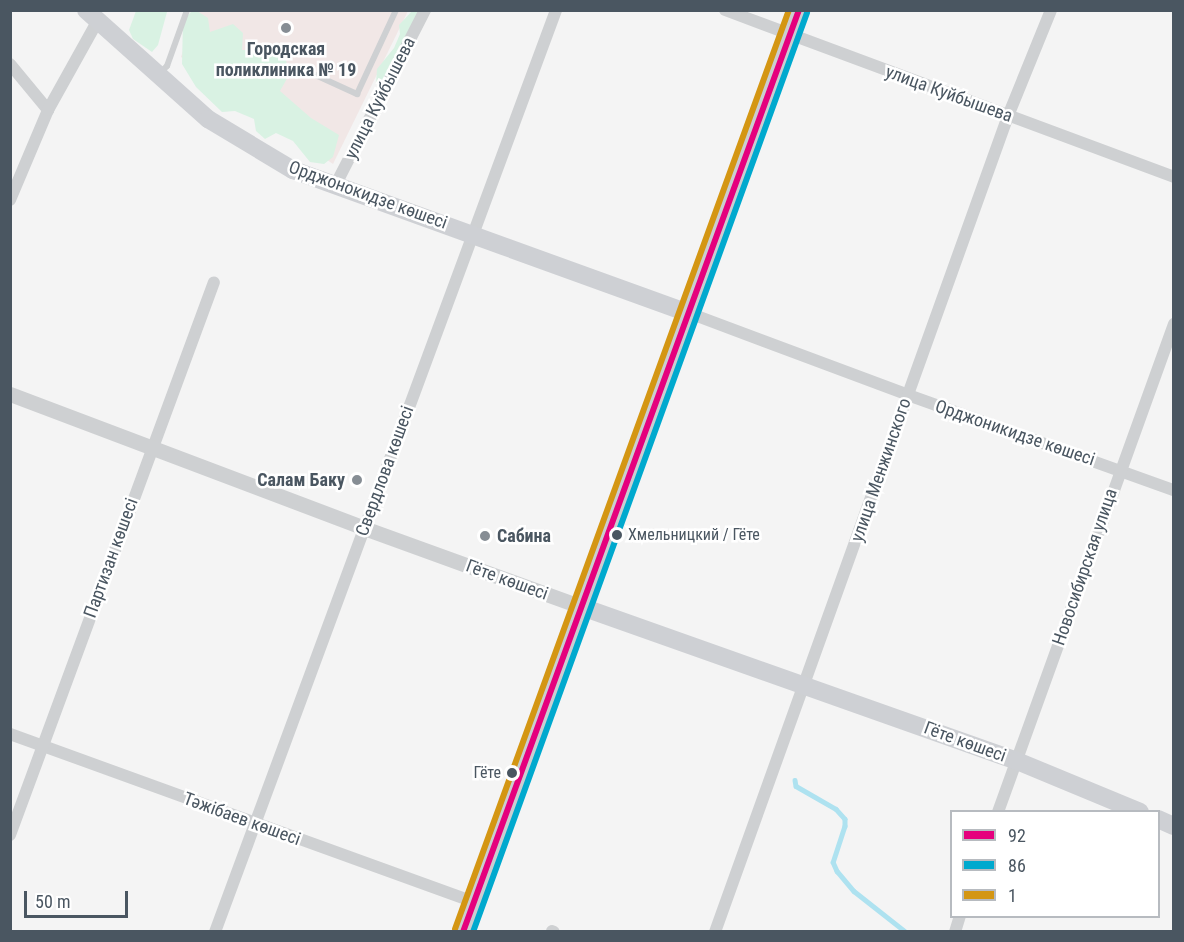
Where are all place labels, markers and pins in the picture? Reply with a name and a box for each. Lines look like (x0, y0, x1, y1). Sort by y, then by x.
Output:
marker: Городская поликлиника № 19 (277, 19, 295, 37)
place label: Городская поликлиника № 19 (216, 39, 356, 82)
place label: Салам Баку (257, 469, 345, 491)
marker: Салам Баку (350, 473, 364, 487)
place label: Сабина (497, 525, 551, 547)
place label: Хмельницкий / Гёте (628, 525, 760, 545)
marker: Сабина (478, 529, 492, 543)
marker: Хмельницкий / Гёте (611, 529, 623, 541)
place label: Гёте (474, 763, 501, 783)
marker: Гёте (506, 767, 518, 779)

